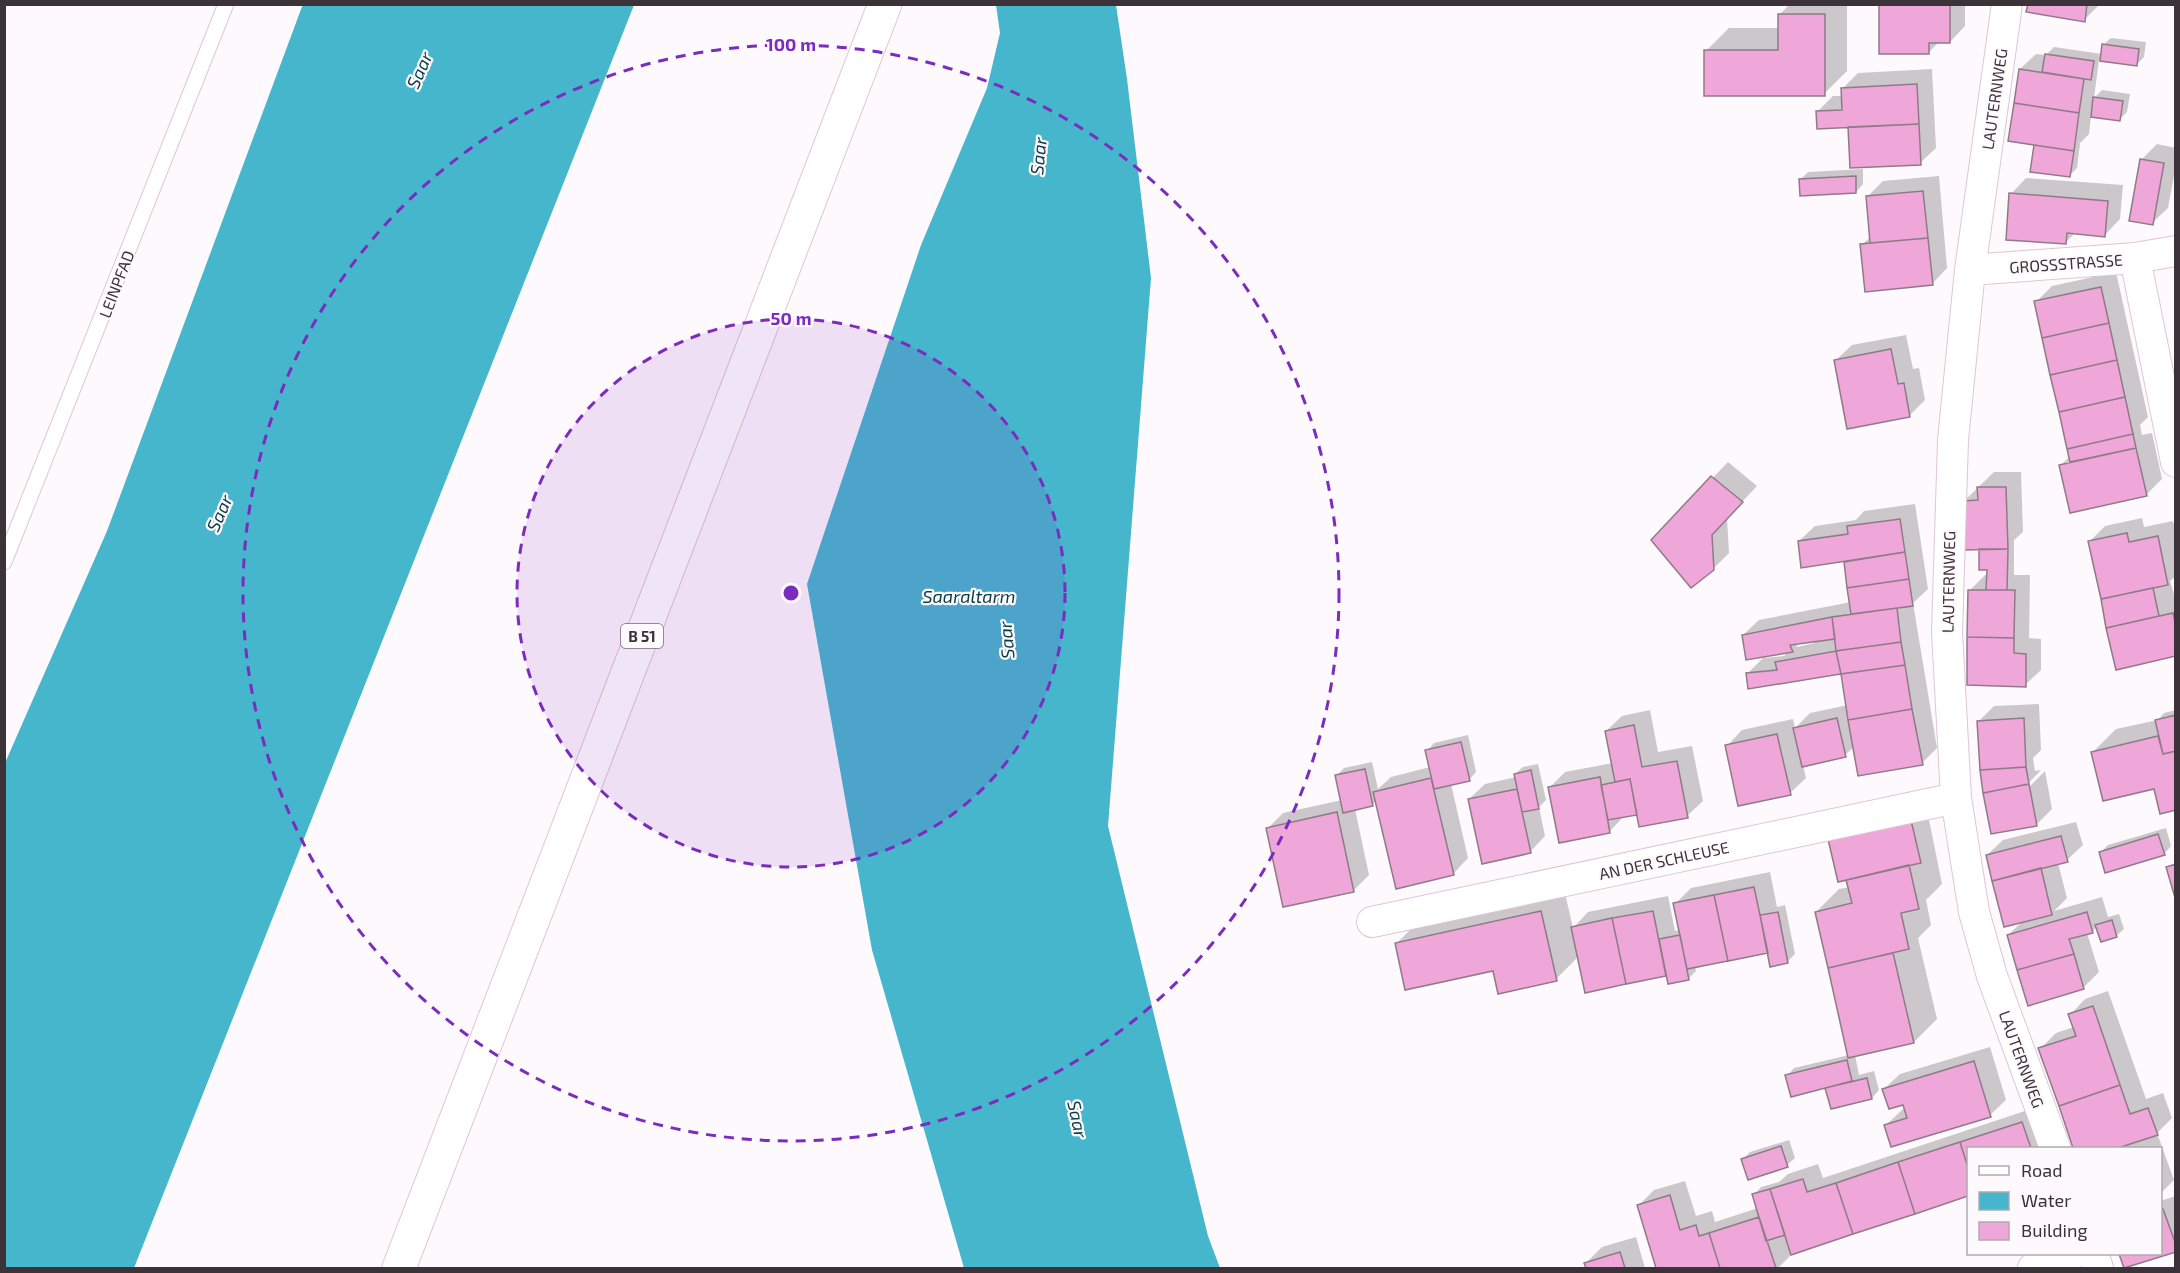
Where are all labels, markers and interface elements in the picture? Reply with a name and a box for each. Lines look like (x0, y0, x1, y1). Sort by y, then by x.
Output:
text: 100 m (766, 33, 816, 55)
water label: Saar (401, 47, 437, 92)
street label: LAUTERNWEG (1977, 47, 2011, 151)
water label: Saar (1025, 135, 1051, 176)
street label: LEINPFAD (95, 248, 137, 320)
street label: GROSSSTRASSE (2009, 250, 2123, 276)
text: 50 m (770, 307, 812, 329)
water label: Saar (201, 490, 237, 535)
street label: LAUTERNWEG (1938, 531, 1958, 633)
centre of rings (781, 583, 801, 603)
water label: Saaraltarm (922, 585, 1016, 607)
water label: Saar (993, 619, 1019, 660)
road number: B 51 (621, 624, 663, 648)
street label: AN DER SCHLEUSE (1597, 837, 1731, 883)
street label: LAUTERNWEG (1996, 1008, 2048, 1110)
water label: Saar (1063, 1098, 1093, 1141)
legend (1967, 1147, 2162, 1255)
text: Road (2021, 1159, 2062, 1181)
text: Water (2021, 1189, 2071, 1211)
text: Building (2021, 1219, 2088, 1241)

